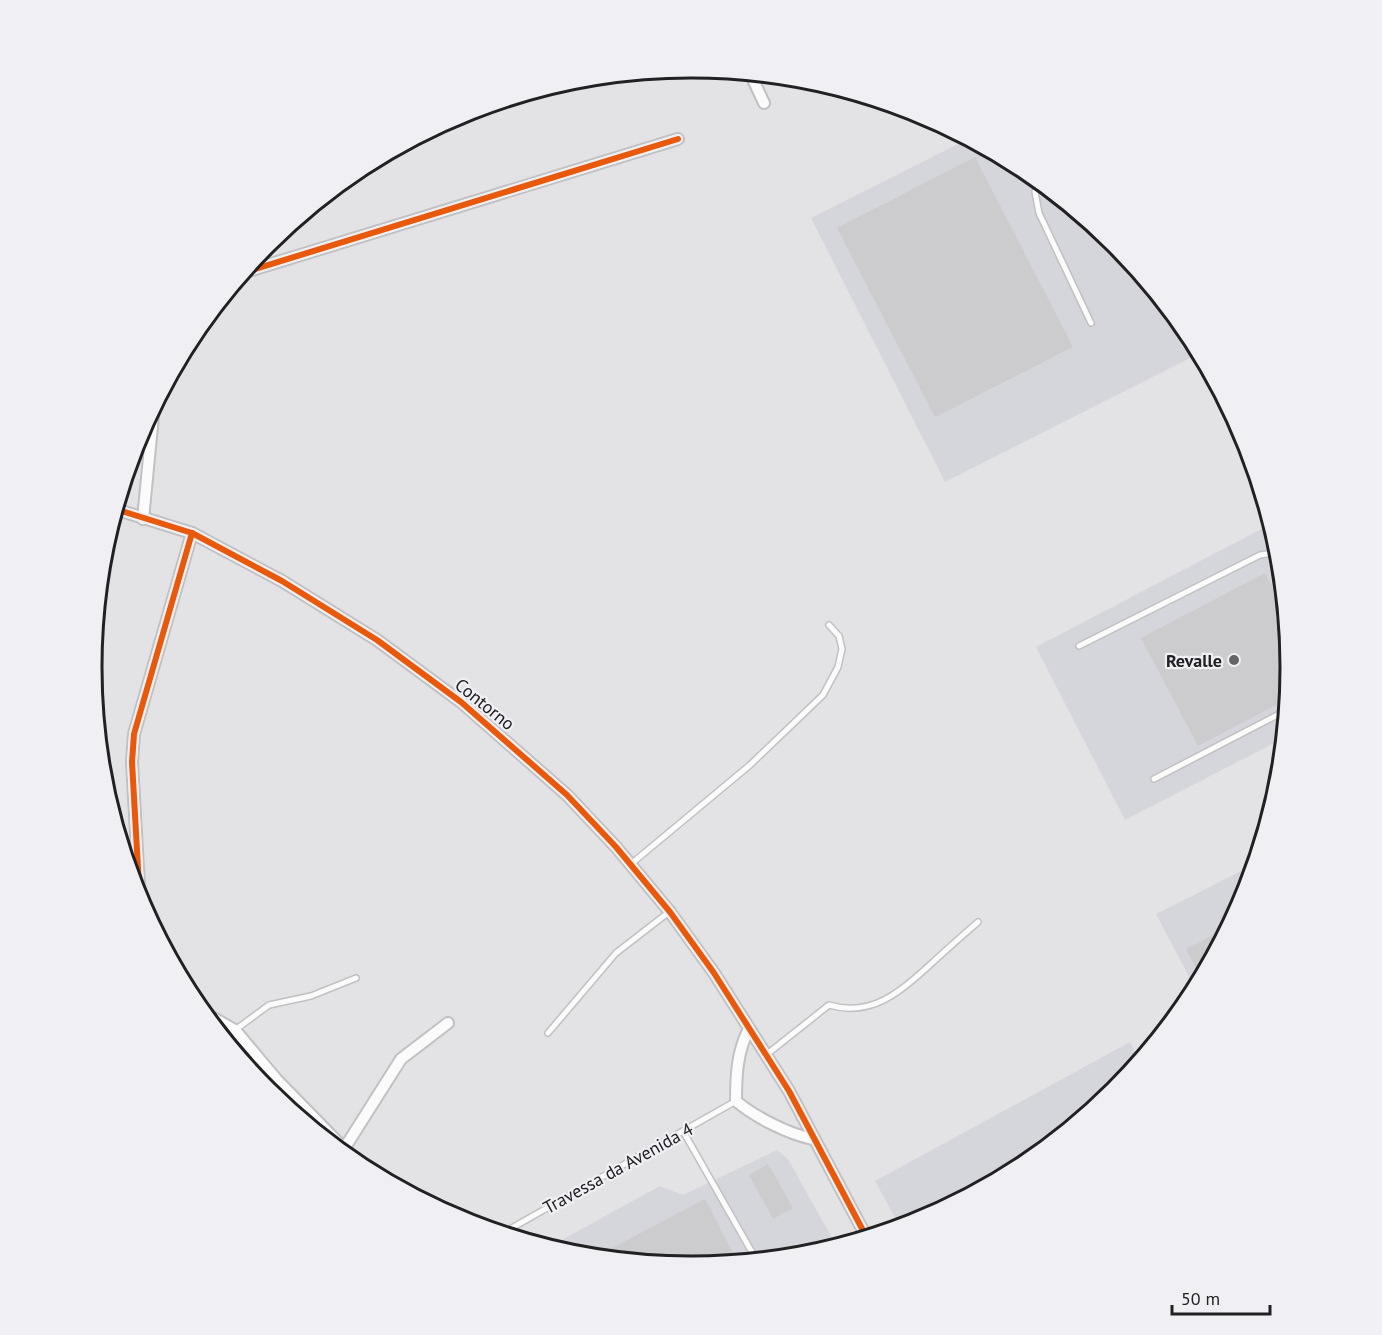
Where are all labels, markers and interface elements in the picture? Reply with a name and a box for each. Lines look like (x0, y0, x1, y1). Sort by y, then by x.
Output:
place label: Revalle (1166, 649, 1222, 672)
marker: Revalle (1227, 653, 1241, 667)
street label: Contorno (450, 673, 520, 735)
street label: Travessa da Avenida 4 (539, 1117, 697, 1219)
scale bar (1172, 1278, 1270, 1316)
text: 50 m (1181, 1287, 1220, 1310)

